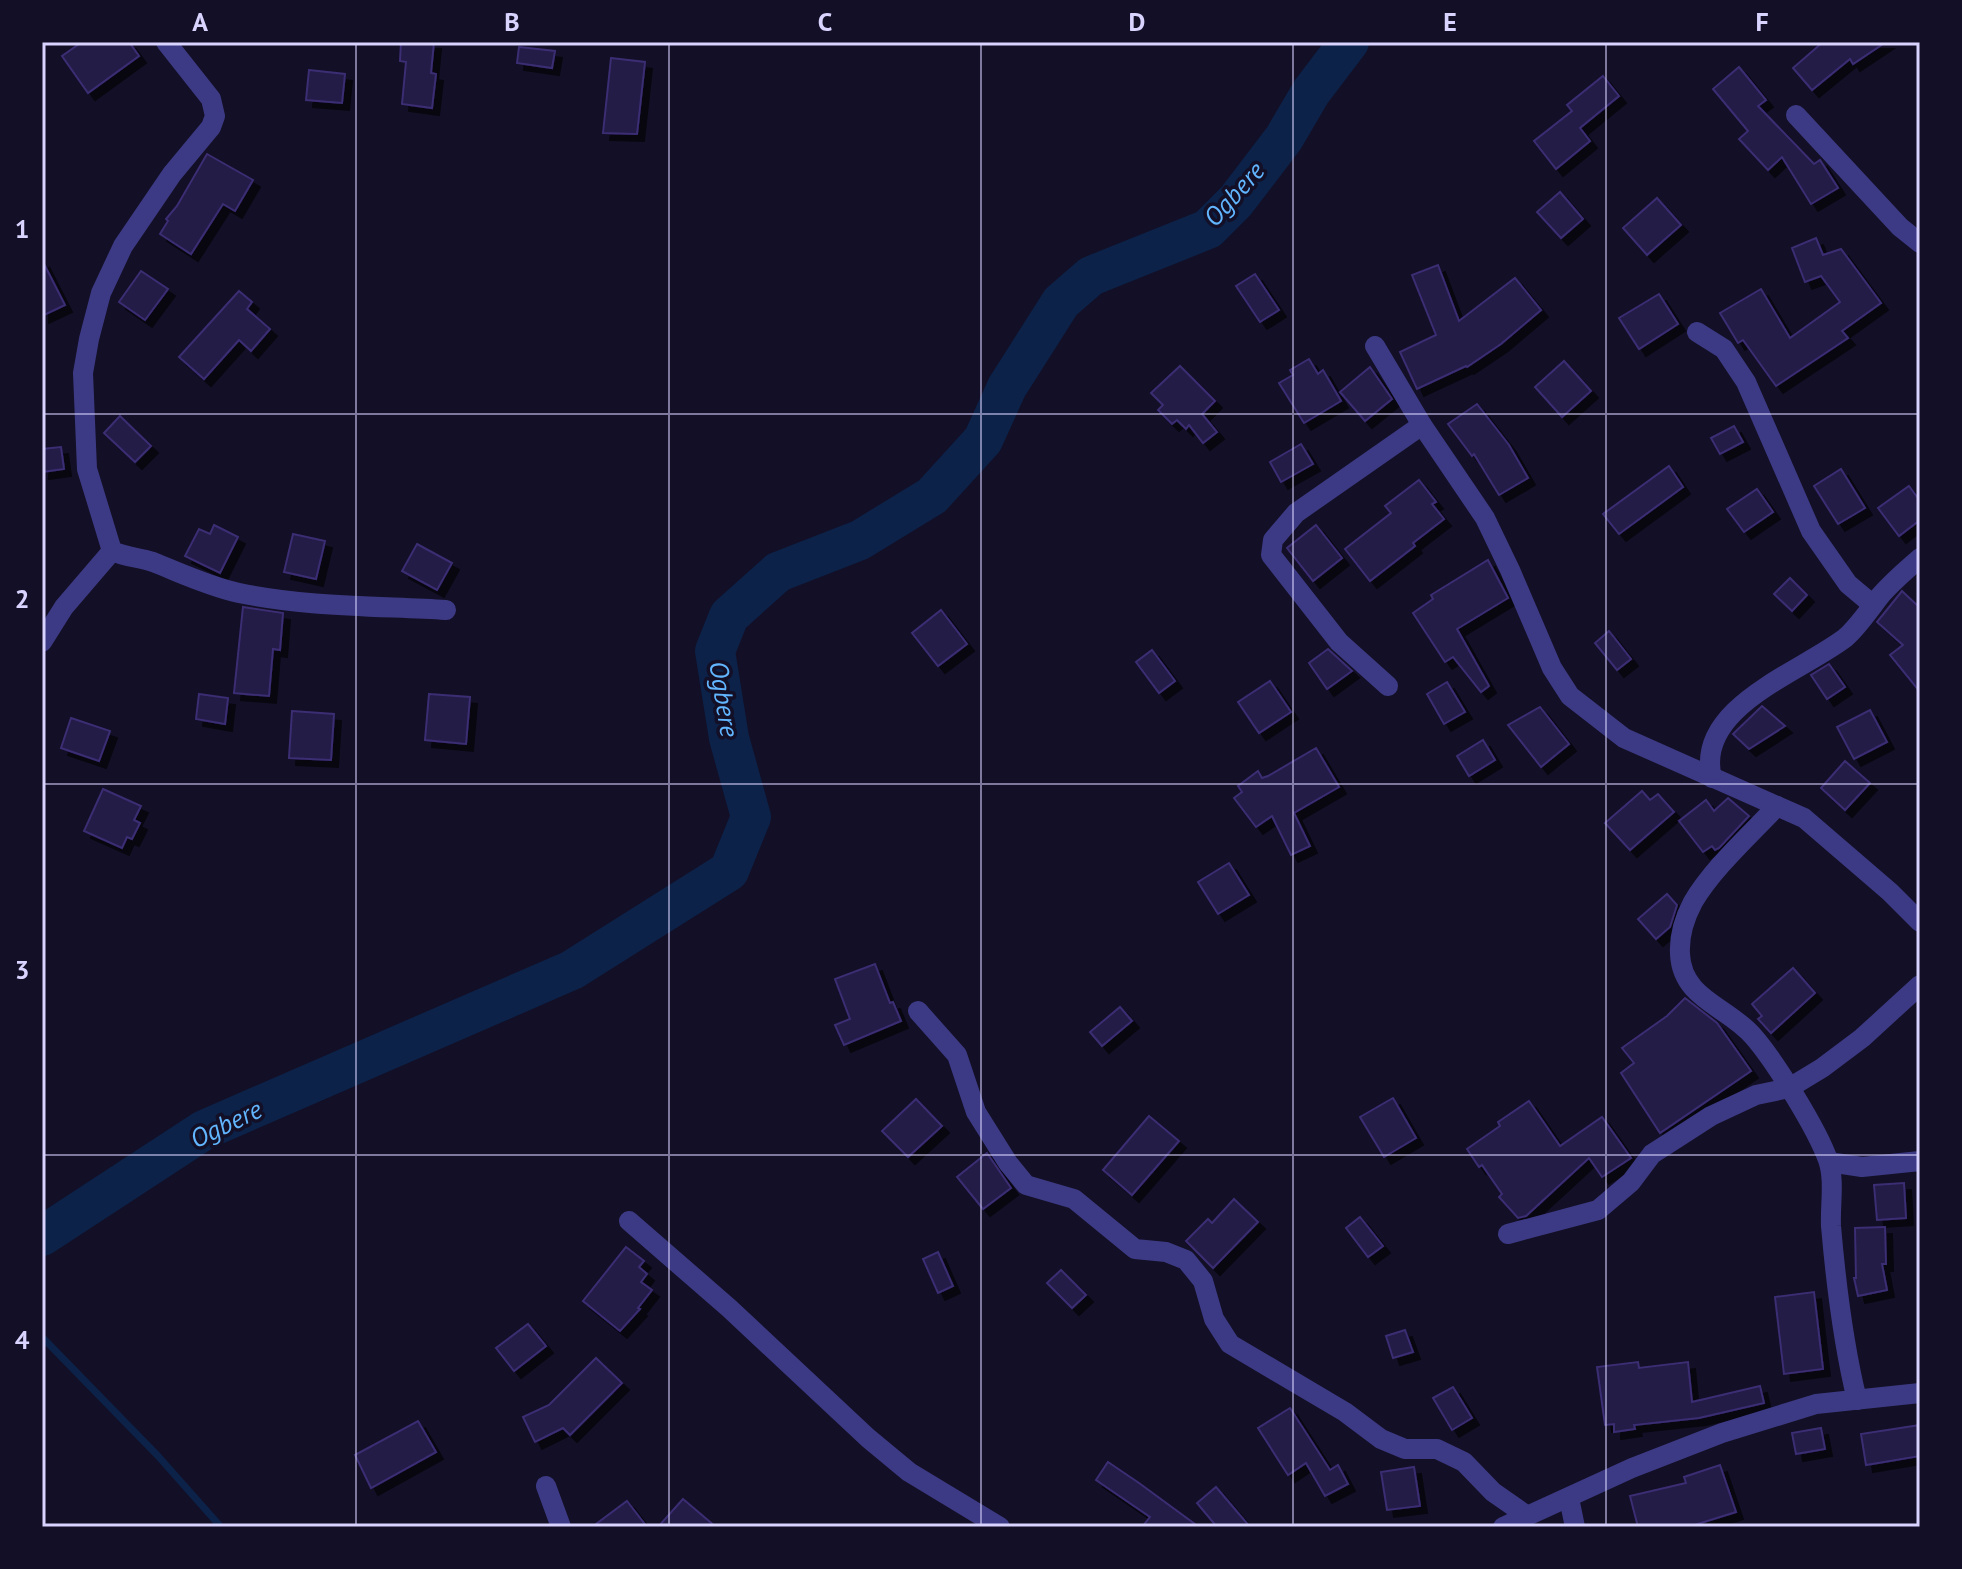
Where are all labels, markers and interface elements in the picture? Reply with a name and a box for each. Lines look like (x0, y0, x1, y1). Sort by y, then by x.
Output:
text: A (192, 5, 208, 38)
text: B (504, 5, 520, 38)
text: C (818, 5, 832, 38)
text: D (1129, 5, 1145, 38)
text: E (1443, 5, 1457, 38)
text: F (1755, 5, 1769, 38)
water label: Ogbere (1196, 154, 1271, 233)
text: 1 (15, 212, 29, 245)
text: 2 (15, 582, 29, 615)
water label: Ogbere (702, 659, 747, 739)
text: 3 (15, 953, 29, 986)
water label: Ogbere (184, 1092, 267, 1155)
text: 4 (15, 1323, 30, 1356)

